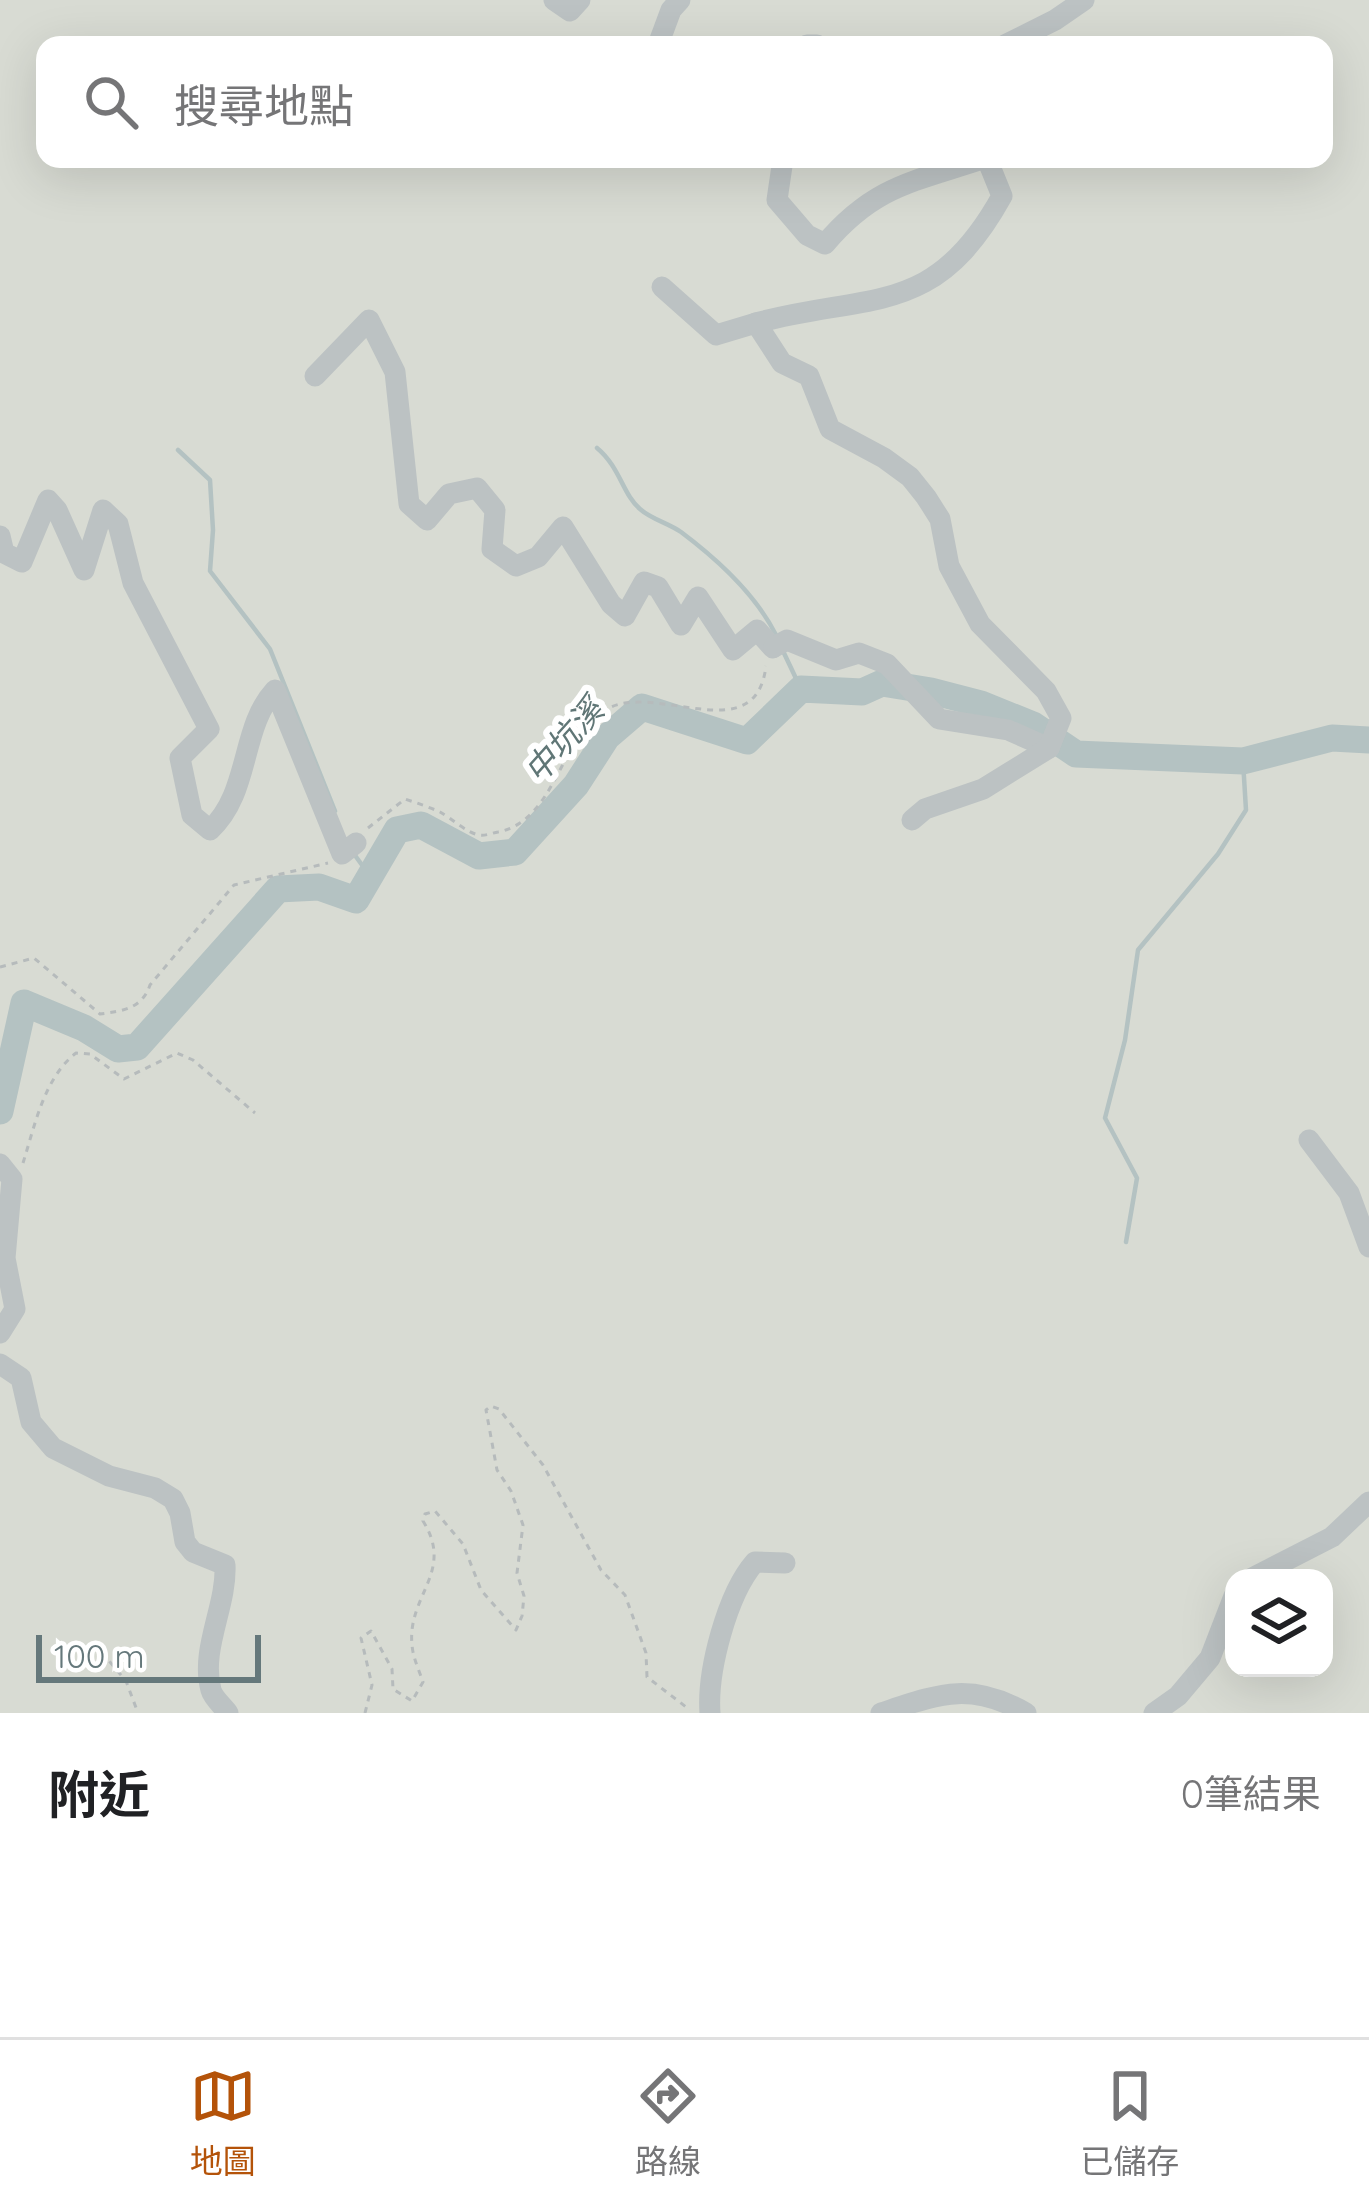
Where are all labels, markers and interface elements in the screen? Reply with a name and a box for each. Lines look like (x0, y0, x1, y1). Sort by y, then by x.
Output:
search box (36, 36, 1333, 168)
icon: search (78, 69, 144, 135)
text: 搜尋地點 (174, 77, 354, 133)
water label: 中坑溪 (515, 687, 614, 791)
map controls (1225, 1569, 1333, 1677)
button: layers (1225, 1569, 1333, 1677)
scale bar (36, 1629, 261, 1682)
text: 100 m (54, 1635, 145, 1676)
text: 附近 (48, 1762, 150, 1826)
text: 0筆結果 (1181, 1769, 1321, 1818)
tab: 地圖 (190, 2063, 256, 2183)
tab: 路線 (635, 2063, 701, 2183)
tab: 已儲存 (1080, 2063, 1179, 2183)

